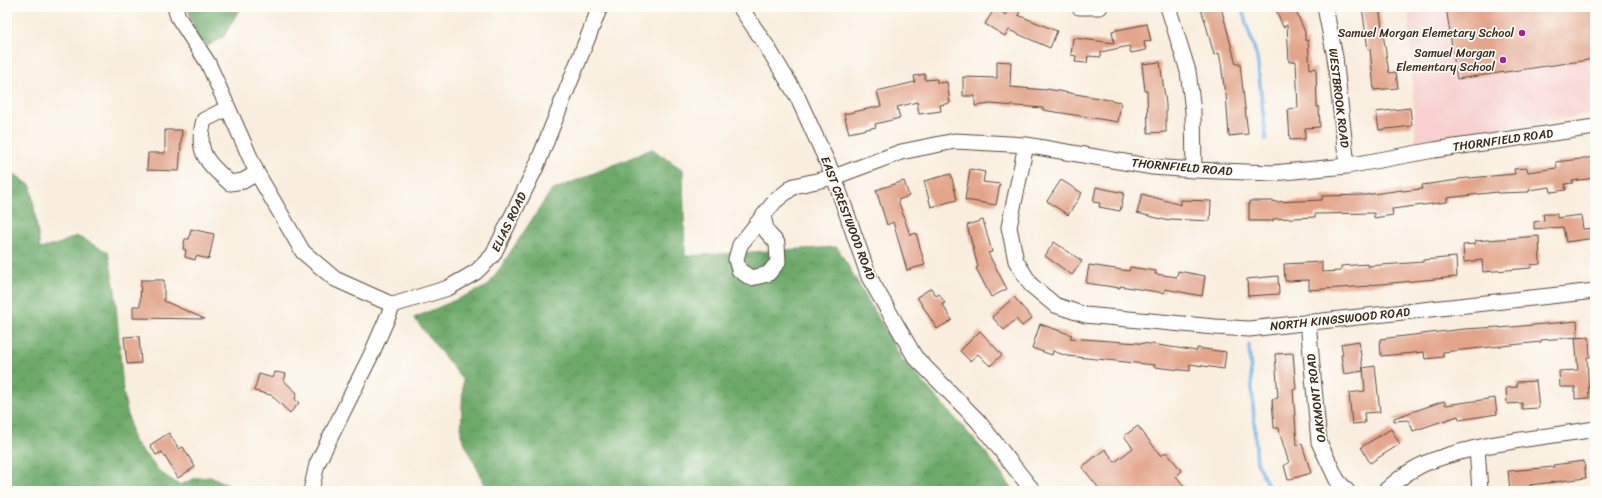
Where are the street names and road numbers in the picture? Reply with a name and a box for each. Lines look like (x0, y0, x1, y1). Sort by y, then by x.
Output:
street label: WESTBROOK ROAD (1322, 47, 1356, 150)
street label: THORNFIELD ROAD (1451, 122, 1555, 158)
street label: THORNFIELD ROAD (1131, 152, 1233, 182)
street label: EAST CRESTWOOD ROAD (814, 153, 882, 284)
street label: ELIAS ROAD (485, 188, 533, 256)
street label: NORTH KINGSWOOD ROAD (1269, 301, 1411, 337)
street label: OAKMONT ROAD (1300, 352, 1332, 444)

